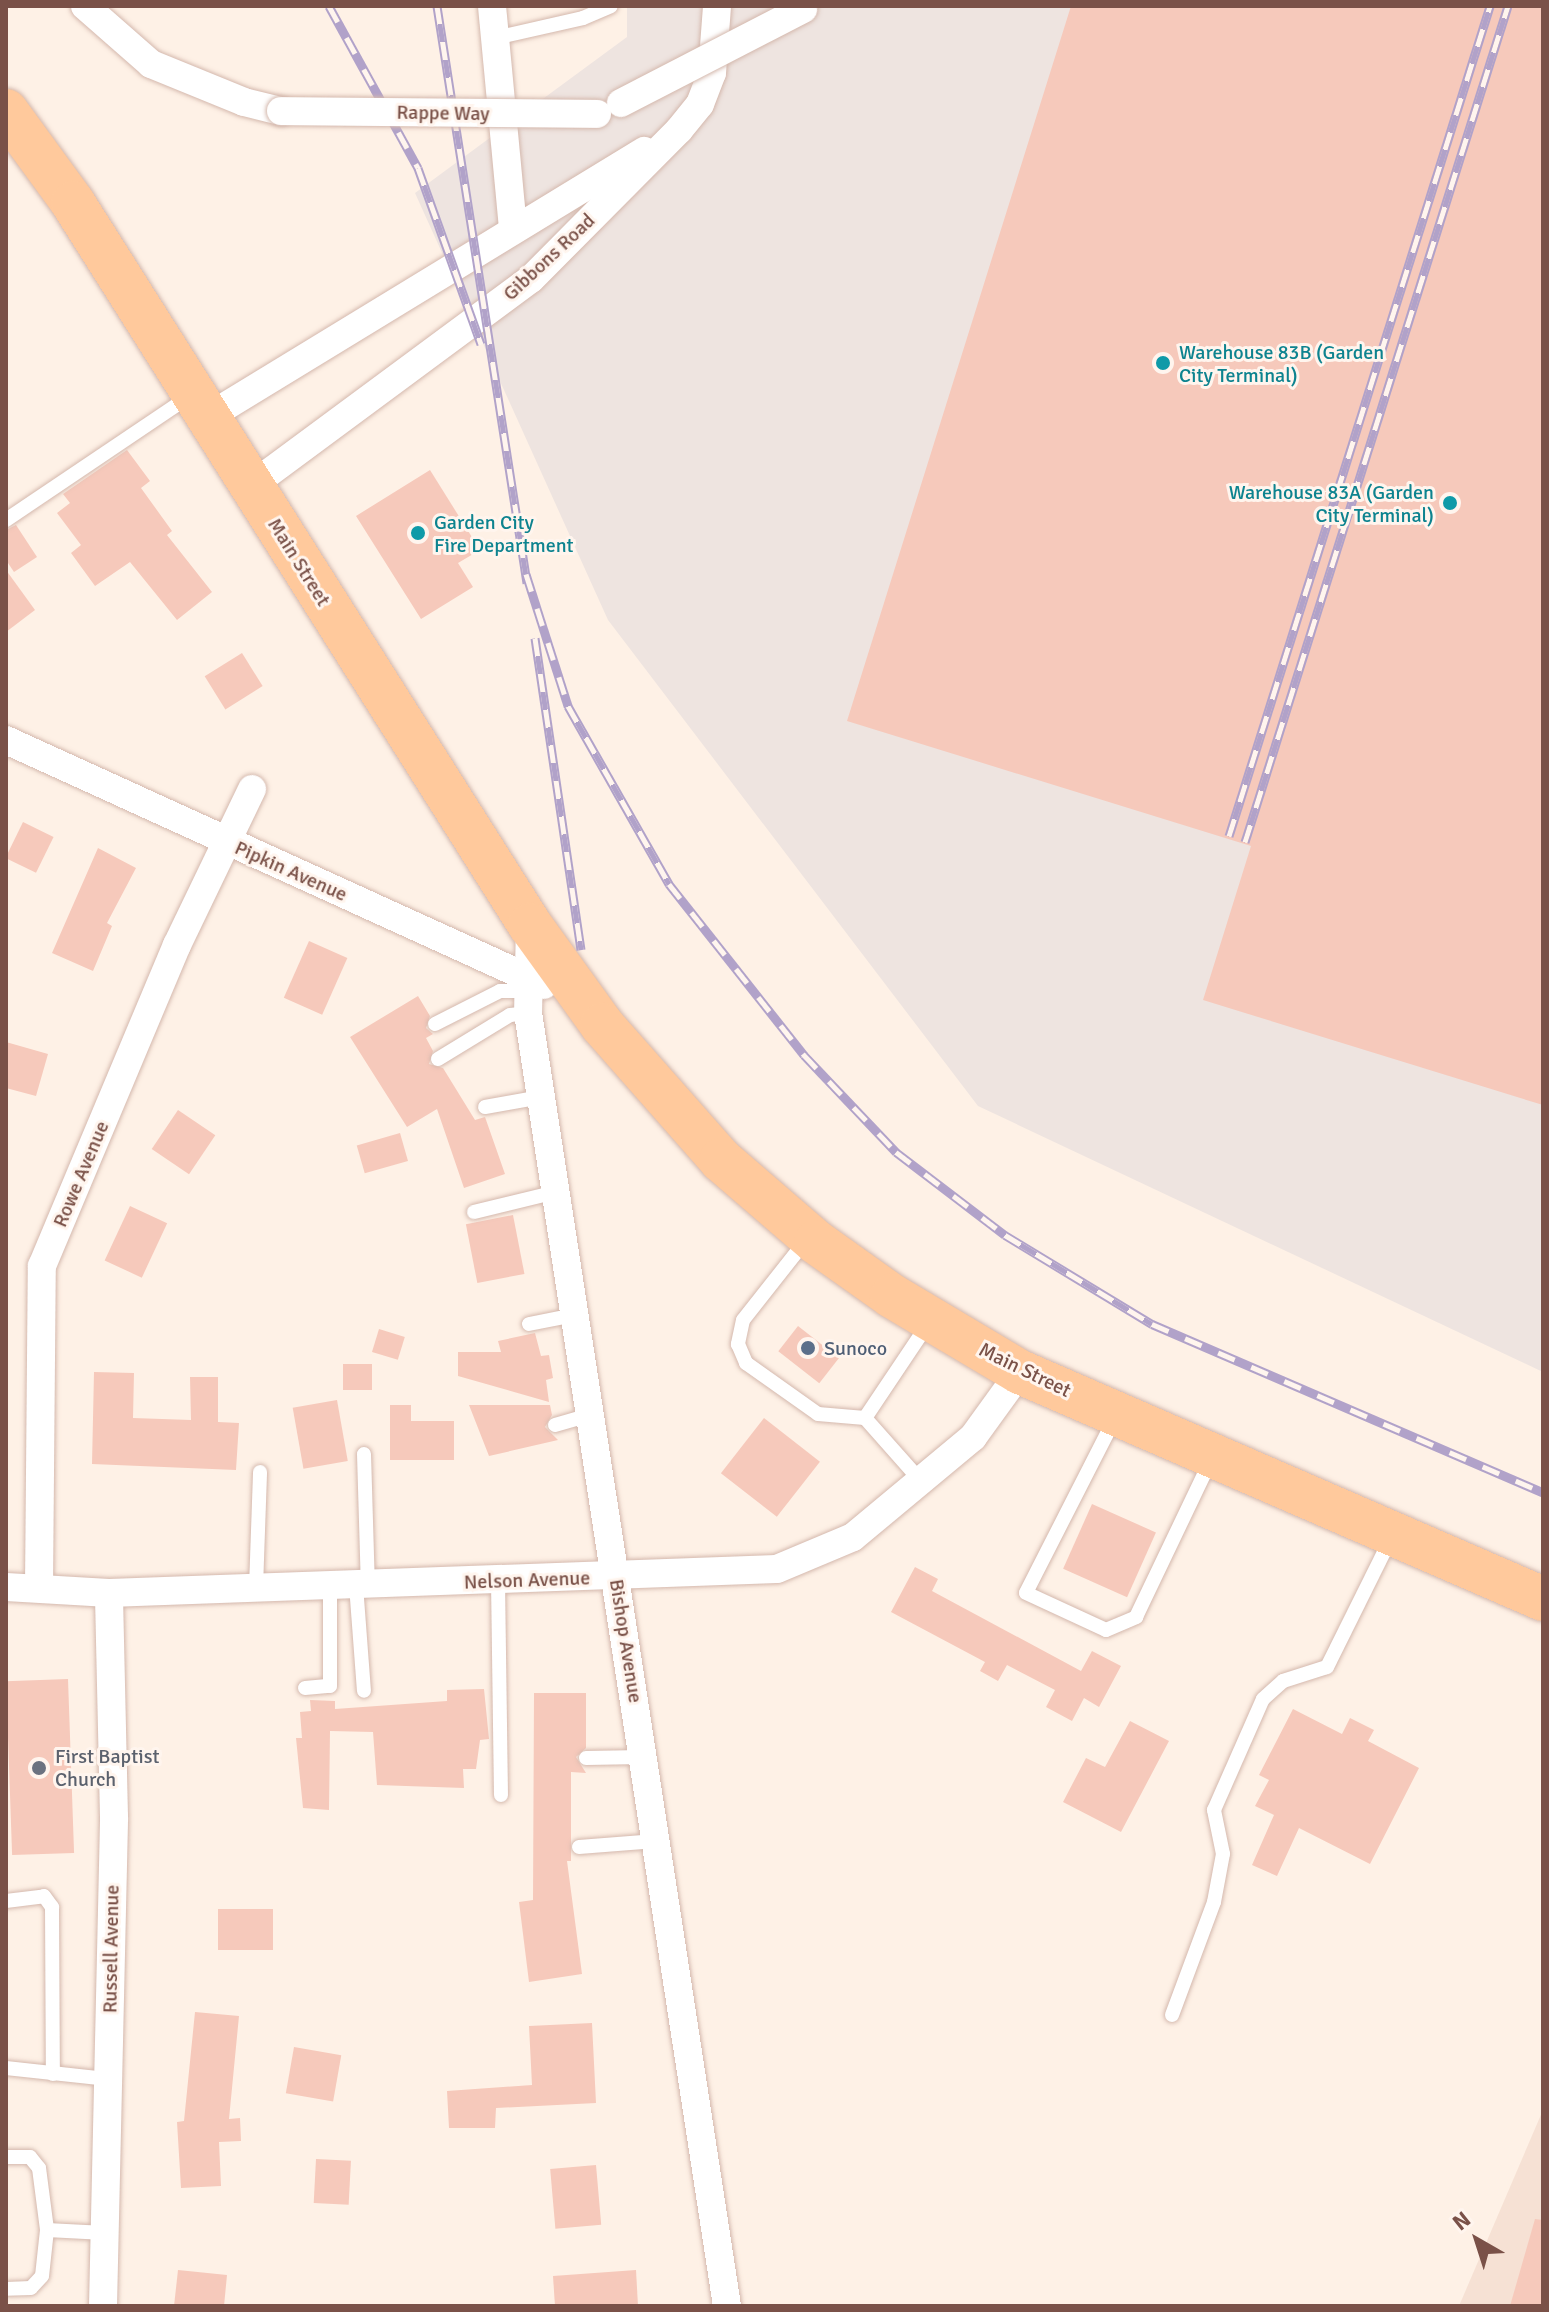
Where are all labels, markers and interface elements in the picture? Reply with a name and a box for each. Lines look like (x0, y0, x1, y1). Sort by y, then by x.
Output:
street label: Rappe Way (396, 100, 490, 126)
street label: Gibbons Road (498, 208, 600, 306)
place label: Warehouse 83B (Garden City Terminal) (1179, 340, 1384, 387)
marker: Warehouse 83B (Garden City Terminal) (1154, 354, 1172, 372)
place label: Warehouse 83A (Garden City Terminal) (1229, 480, 1434, 527)
marker: Warehouse 83A (Garden City Terminal) (1441, 494, 1459, 512)
place label: Garden City Fire Department (434, 510, 574, 557)
street label: Main Street (263, 514, 335, 610)
marker: Garden City Fire Department (409, 524, 427, 542)
street label: Pipkin Avenue (231, 836, 351, 906)
street label: Rowe Avenue (48, 1117, 114, 1231)
place label: Sunoco (824, 1336, 887, 1360)
street label: Main Street (975, 1337, 1075, 1403)
marker: Sunoco (799, 1339, 817, 1357)
street label: Nelson Avenue (463, 1566, 591, 1594)
street label: Bishop Avenue (604, 1577, 648, 1705)
place label: First Baptist Church (55, 1744, 160, 1791)
marker: First Baptist Church (30, 1759, 48, 1777)
street label: Russell Avenue (98, 1885, 124, 2013)
north arrow (1437, 2200, 1517, 2280)
text: N (1447, 2206, 1476, 2236)

